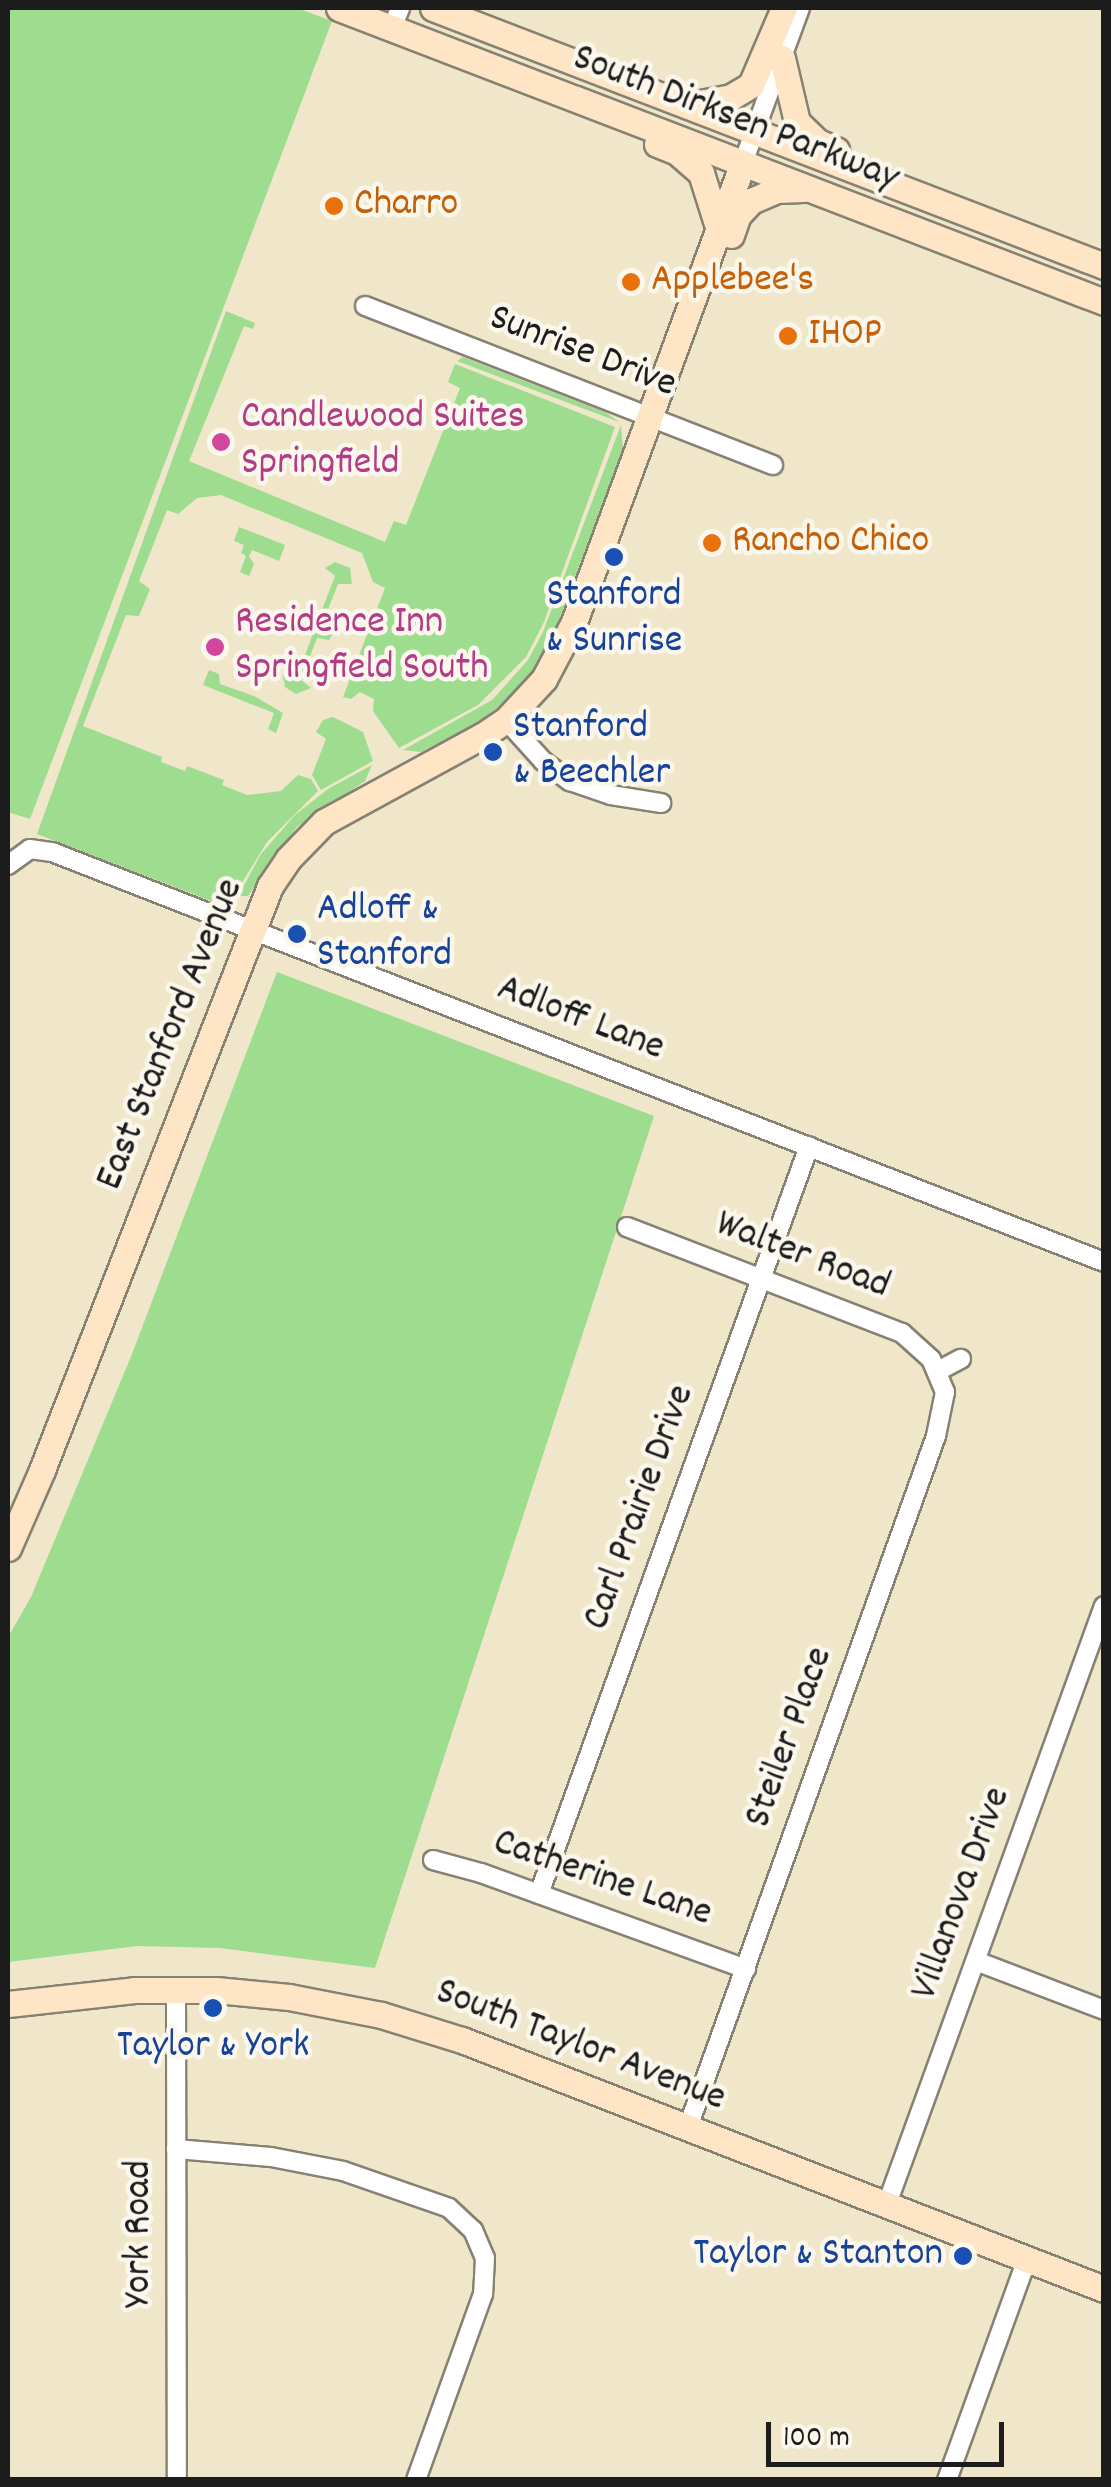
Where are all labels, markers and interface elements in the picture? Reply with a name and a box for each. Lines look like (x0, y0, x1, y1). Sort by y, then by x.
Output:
street label: South Dirksen Parkway (565, 36, 905, 204)
place label: Charro (354, 182, 458, 230)
marker: Charro (323, 195, 345, 217)
place label: Applebee's (651, 258, 814, 306)
marker: Applebee's (620, 271, 642, 293)
street label: Sunrise Drive (482, 295, 682, 411)
place label: IHOP (808, 312, 882, 360)
marker: IHOP (777, 325, 799, 347)
place label: Candlewood Suites Springfield (241, 395, 525, 489)
marker: Candlewood Suites Springfield (210, 431, 232, 453)
place label: Rancho Chico (732, 519, 929, 567)
marker: Rancho Chico (701, 532, 723, 554)
marker: Stanford & Sunrise (603, 546, 625, 568)
place label: Stanford & Sunrise (546, 573, 682, 667)
place label: Residence Inn Springfield South (235, 600, 489, 694)
marker: Residence Inn Springfield South (204, 636, 226, 658)
place label: Stanford & Beechler (513, 705, 670, 799)
marker: Stanford & Beechler (482, 741, 504, 763)
street label: East Stanford Avenue (88, 872, 256, 1198)
place label: Adloff & Stanford (317, 887, 452, 981)
marker: Adloff & Stanford (286, 923, 308, 945)
street label: Adloff Lane (490, 966, 670, 1074)
street label: Walter Road (708, 1202, 896, 1312)
street label: Carl Prairie Drive (574, 1379, 708, 1637)
street label: Steiler Place (736, 1641, 846, 1835)
street label: Villanova Drive (902, 1781, 1024, 2007)
street label: Catherine Lane (486, 1820, 718, 1940)
street label: South Taylor Avenue (428, 1970, 732, 2124)
marker: Taylor & York (202, 1997, 224, 2019)
place label: Taylor & York (117, 2024, 309, 2072)
street label: York Road (117, 2160, 165, 2308)
place label: Taylor & Stanton (693, 2232, 943, 2280)
marker: Taylor & Stanton (952, 2245, 974, 2267)
scale bar (771, 2402, 1008, 2464)
text: 100 m (783, 2418, 850, 2461)

